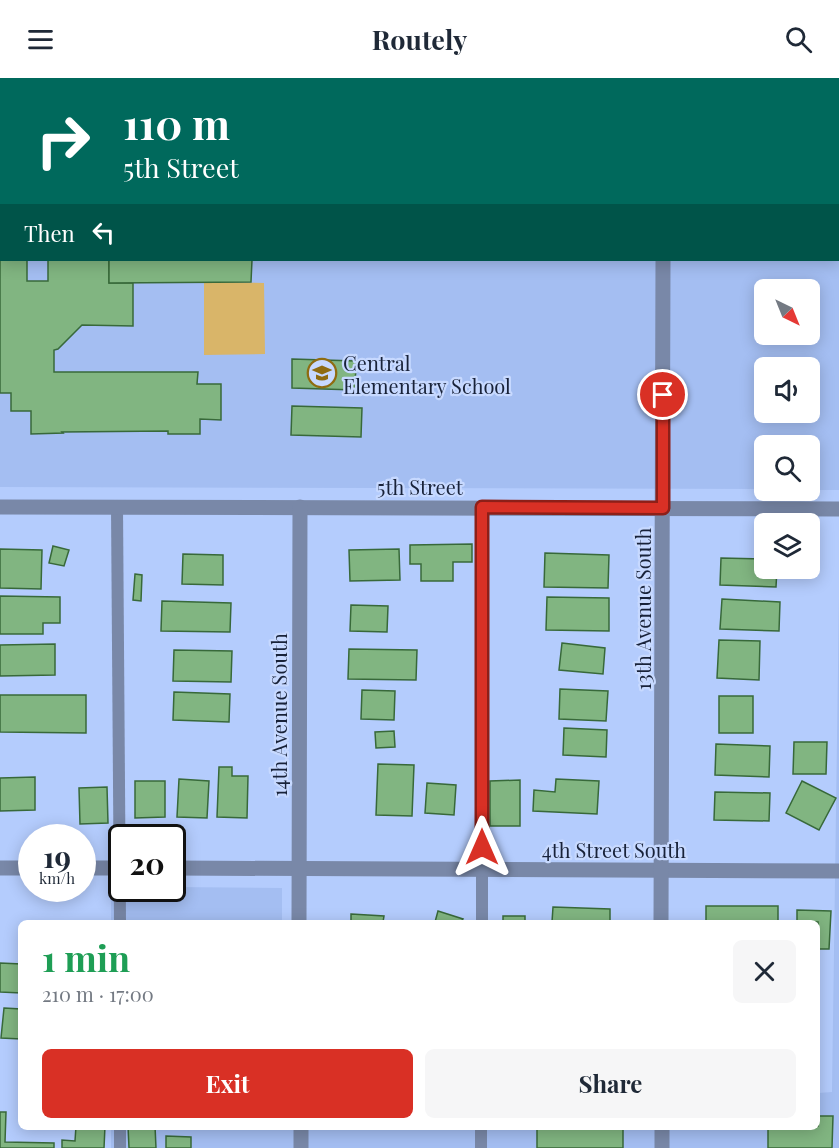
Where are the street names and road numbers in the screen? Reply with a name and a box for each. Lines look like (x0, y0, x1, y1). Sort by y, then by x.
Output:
street label: 5th Street (377, 473, 464, 500)
street label: 13th Avenue South (629, 528, 656, 690)
street label: 14th Avenue South (265, 633, 292, 797)
street label: 4th Street South (542, 836, 686, 863)

